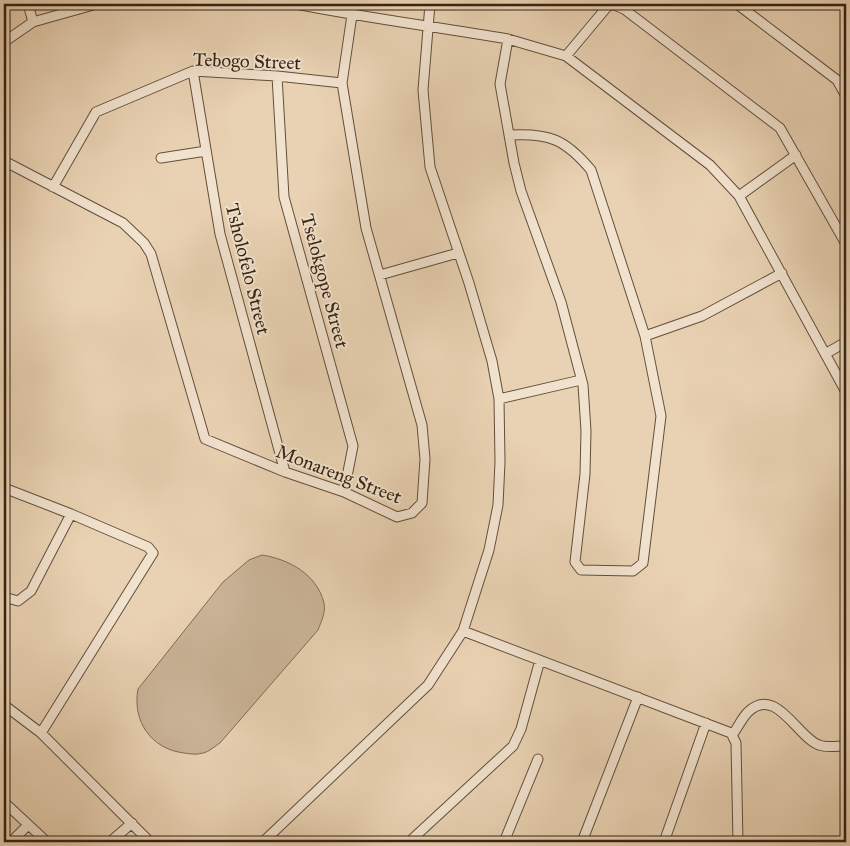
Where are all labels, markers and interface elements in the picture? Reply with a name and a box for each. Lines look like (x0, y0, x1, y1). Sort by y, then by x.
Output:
street label: Tebogo Street (192, 48, 302, 75)
street label: Tsholofelo Street (221, 201, 275, 337)
street label: Tselokgope Street (295, 211, 354, 351)
street label: Monareng Street (273, 439, 405, 510)

